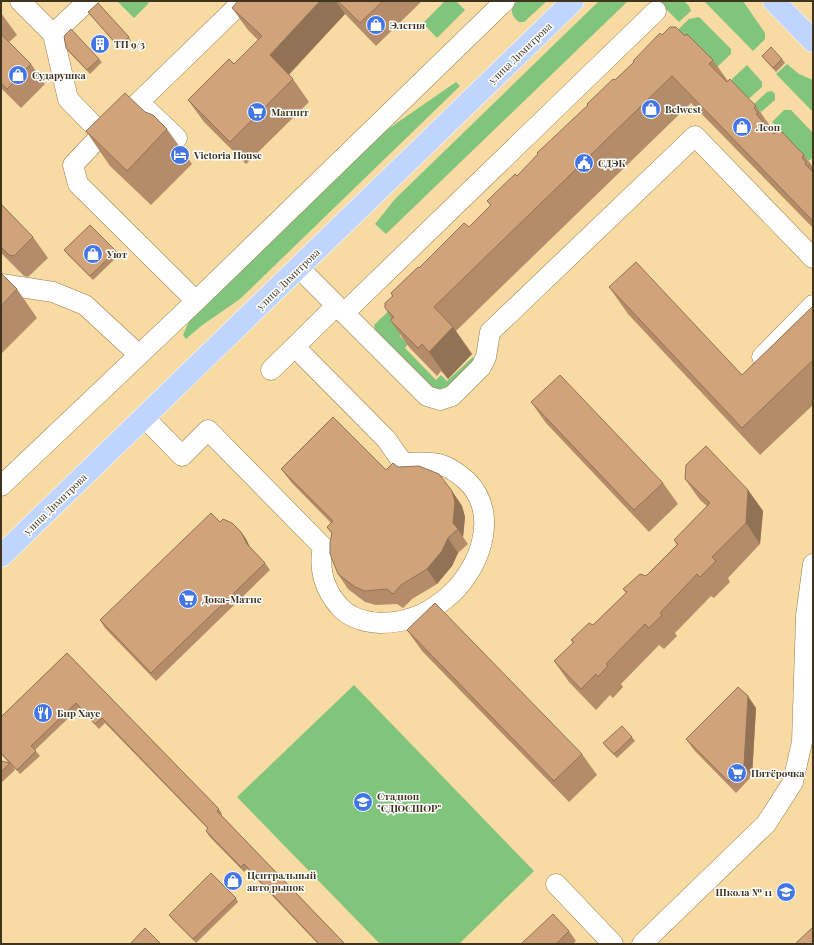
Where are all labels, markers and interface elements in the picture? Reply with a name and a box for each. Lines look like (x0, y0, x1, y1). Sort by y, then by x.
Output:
shop icon: Элегия (365, 14, 387, 36)
place label: Элегия (390, 18, 425, 32)
street label: улица Димитрова (485, 19, 555, 87)
building icon: ТП 9/3 (89, 33, 111, 55)
place label: ТП 9/3 (114, 37, 145, 51)
shop icon: Сударушка (7, 64, 29, 86)
place label: Сударушка (32, 68, 86, 82)
shop icon: Belwest (640, 98, 662, 120)
supermarket icon: Магнит (246, 101, 268, 123)
place label: Belwest (665, 102, 701, 116)
place label: Магнит (271, 105, 309, 119)
shop icon: Леон (731, 116, 753, 138)
place label: Леон (755, 120, 781, 134)
hotel icon: Victoria House (169, 144, 191, 166)
place label: Victoria House (193, 148, 262, 162)
public building icon: СДЭК (573, 152, 595, 174)
place label: СДЭК (598, 156, 627, 170)
shop icon: Уют (82, 243, 104, 265)
street label: улица Димитрова (253, 245, 323, 313)
place label: Уют (106, 247, 127, 261)
street label: улица Димитрова (20, 470, 90, 538)
supermarket icon: Дока-Матис (177, 588, 199, 610)
place label: Дока-Матис (202, 592, 262, 606)
restaurant icon: Бир Хаус (32, 702, 54, 724)
place label: Бир Хаус (57, 706, 100, 720)
supermarket icon: Пятёрочка (726, 762, 748, 784)
place label: Пятёрочка (751, 766, 805, 780)
place label: Стадион "СДЮСШОР" (377, 789, 441, 815)
school or university icon: Стадион "СДЮСШОР" (352, 791, 374, 813)
place label: Центральный авто рынок (247, 868, 317, 894)
shop icon: Центральный авто рынок (222, 870, 244, 892)
school or university icon: Школа № 11 (775, 881, 797, 903)
place label: Школа № 11 (716, 885, 772, 899)

